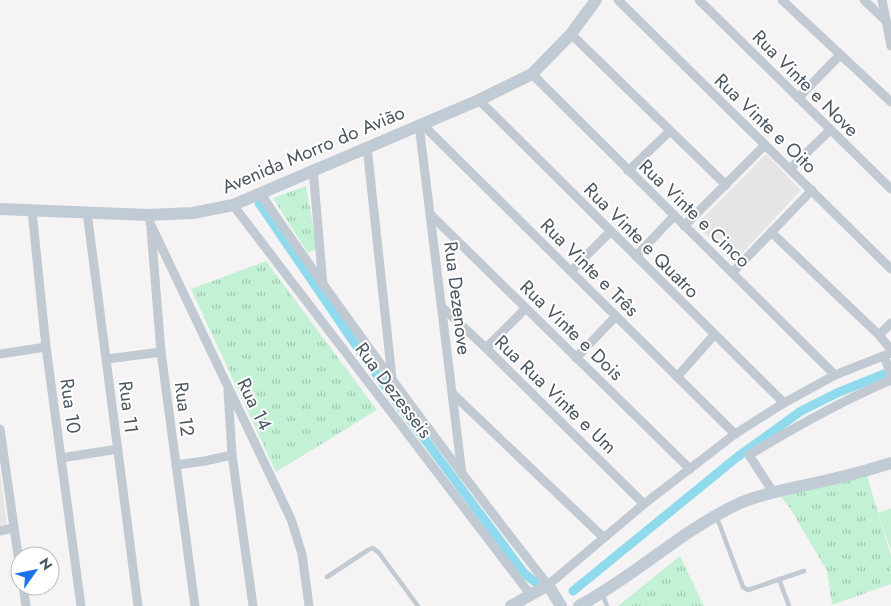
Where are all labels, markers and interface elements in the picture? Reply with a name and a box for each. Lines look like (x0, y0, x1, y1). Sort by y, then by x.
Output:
street label: Rua Vinte e Nove (746, 24, 865, 143)
street label: Rua Vinte e Oito (708, 67, 823, 179)
street label: Avenida Morro do Avião (218, 99, 409, 200)
street label: Rua Vinte e Cinco (633, 153, 756, 274)
street label: Rua Vinte e Quatro (578, 176, 706, 304)
street label: Rua Vinte e Três (534, 212, 645, 323)
street label: Rua Dezenove (437, 240, 478, 357)
street label: Rua Vinte e Dois (514, 274, 630, 387)
street label: Rua Rua Vinte e Um (489, 329, 623, 460)
street label: Rua Dezesseis (349, 337, 439, 444)
street label: Rua 14 (230, 374, 279, 435)
street label: Rua 10 (53, 377, 88, 435)
street label: Rua 11 (112, 379, 145, 435)
street label: Rua 12 (168, 380, 201, 438)
north arrow (10, 546, 60, 596)
text: N (34, 554, 57, 574)

